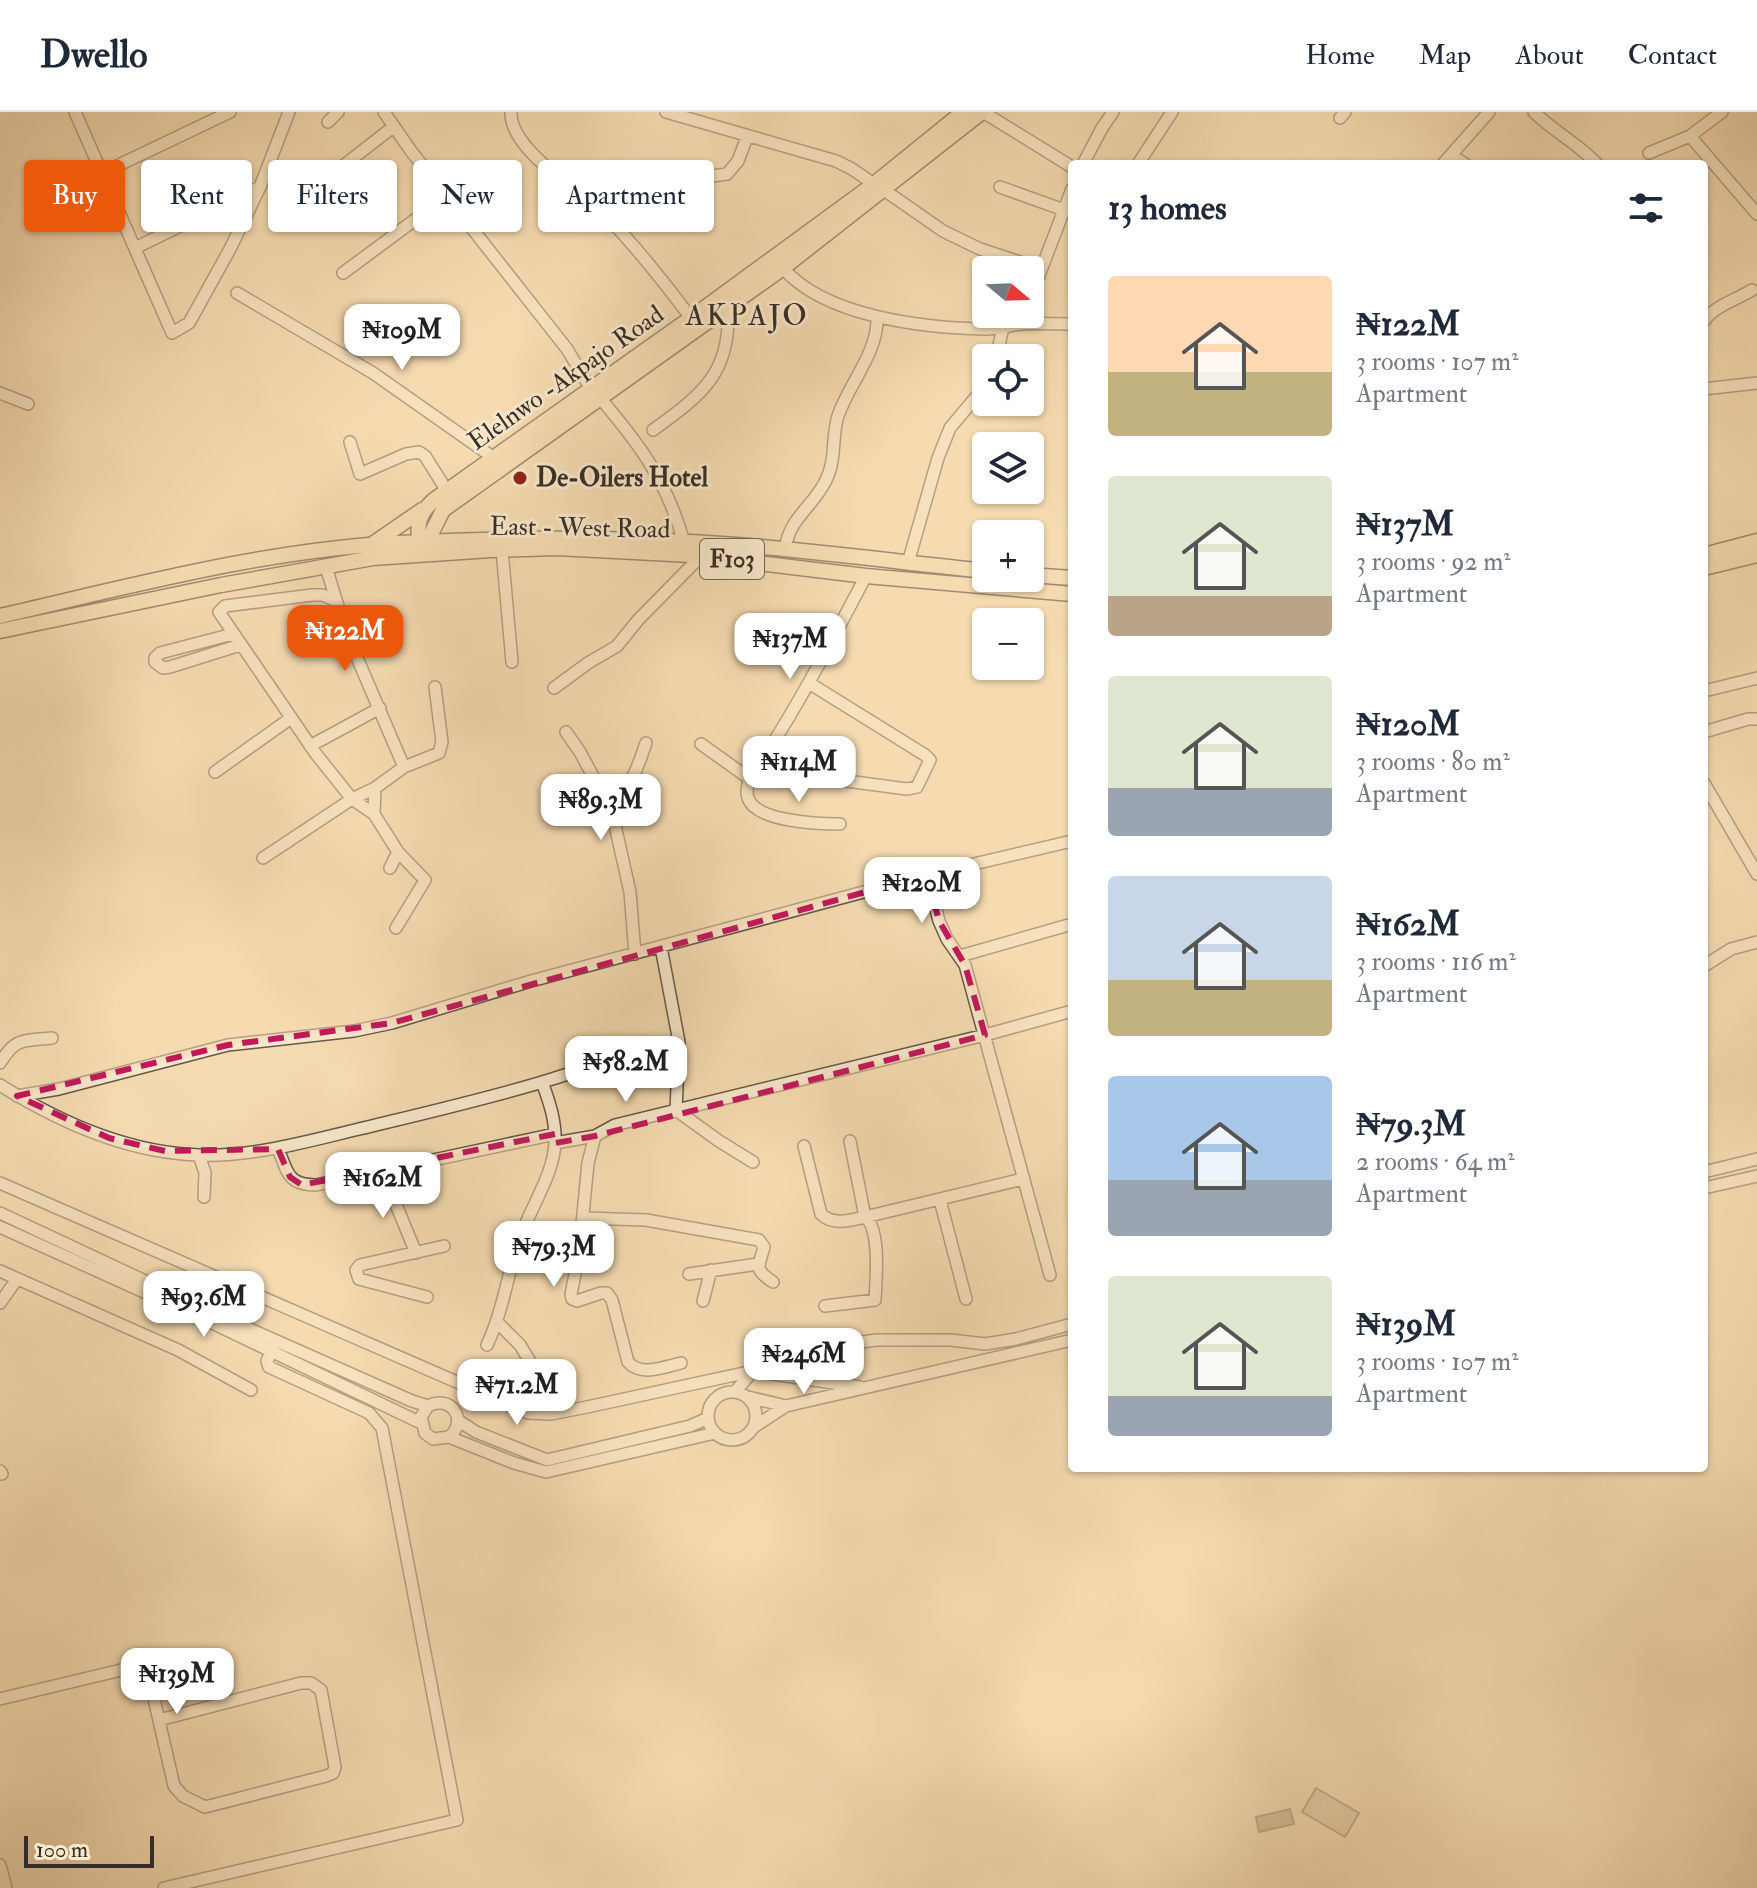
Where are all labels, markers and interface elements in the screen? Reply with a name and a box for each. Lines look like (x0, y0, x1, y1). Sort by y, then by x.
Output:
text: Dwello (40, 31, 148, 79)
text: Home (1305, 38, 1375, 73)
text: Map (1419, 38, 1471, 73)
text: About (1515, 38, 1584, 73)
text: Contact (1628, 38, 1717, 73)
chip: Buy (24, 160, 125, 232)
chip: Rent (141, 160, 252, 232)
chip: Filters (268, 160, 397, 232)
chip: New (413, 160, 522, 232)
chip: Apartment (538, 160, 714, 232)
icon: filters (1624, 186, 1668, 230)
text: 13 homes (1108, 187, 1227, 230)
north arrow (972, 256, 1044, 328)
map controls (972, 256, 1044, 680)
district label: AKPAJO (684, 297, 809, 334)
street label: Elelnwo -Akpajo Road (462, 298, 671, 458)
text: ₦122M (1356, 303, 1460, 346)
pin: ₦109M (346, 304, 458, 372)
icon: home (1172, 308, 1268, 404)
text: ₦109M (362, 314, 442, 346)
button: locate (972, 344, 1044, 416)
text: 3 rooms · 107 m² (1356, 346, 1519, 378)
text: Apartment (1356, 378, 1467, 410)
button: layers (972, 432, 1044, 504)
place label: De-Oilers Hotel (536, 462, 708, 494)
marker: De-Oilers Hotel (511, 469, 529, 487)
text: ₦137M (1356, 503, 1454, 546)
icon: home (1172, 508, 1268, 604)
street label: East - West Road (489, 510, 671, 546)
button: + (972, 520, 1044, 592)
road number: F103 (700, 539, 764, 579)
text: 3 rooms · 92 m² (1356, 546, 1511, 578)
text: Apartment (1356, 578, 1467, 610)
pin: ₦122M (289, 605, 401, 673)
button: − (972, 608, 1044, 680)
pin: ₦137M (734, 613, 846, 681)
text: ₦122M (305, 615, 385, 647)
text: ₦137M (752, 623, 828, 655)
text: ₦120M (1356, 703, 1460, 746)
icon: home (1172, 708, 1268, 804)
pin: ₦114M (743, 736, 855, 804)
text: ₦114M (761, 746, 837, 778)
text: 3 rooms · 80 m² (1356, 746, 1510, 778)
pin: ₦89.3M (536, 774, 666, 842)
text: Apartment (1356, 778, 1467, 810)
text: ₦89.3M (559, 784, 643, 816)
pin: ₦120M (866, 857, 978, 925)
text: ₦120M (882, 867, 962, 899)
text: ₦162M (1356, 903, 1460, 946)
icon: home (1172, 908, 1268, 1004)
text: 3 rooms · 116 m² (1356, 946, 1516, 978)
text: Apartment (1356, 978, 1467, 1010)
pin: ₦58.2M (561, 1036, 691, 1104)
text: ₦58.2M (583, 1046, 669, 1078)
text: ₦79.3M (1356, 1103, 1466, 1146)
icon: home (1172, 1108, 1268, 1204)
text: 2 rooms · 64 m² (1356, 1146, 1515, 1178)
pin: ₦162M (327, 1152, 439, 1220)
text: ₦162M (343, 1162, 423, 1194)
text: Apartment (1356, 1178, 1467, 1210)
pin: ₦79.3M (489, 1221, 619, 1289)
text: ₦79.3M (512, 1231, 596, 1263)
pin: ₦93.6M (139, 1271, 269, 1339)
text: ₦93.6M (161, 1281, 247, 1313)
text: ₦139M (1356, 1303, 1456, 1346)
icon: home (1172, 1308, 1268, 1404)
pin: ₦246M (748, 1328, 860, 1396)
text: ₦246M (762, 1338, 846, 1370)
text: 3 rooms · 107 m² (1356, 1346, 1519, 1378)
pin: ₦71.2M (452, 1359, 582, 1427)
text: ₦71.2M (475, 1369, 559, 1401)
text: Apartment (1356, 1378, 1467, 1410)
pin: ₦139M (121, 1648, 233, 1716)
text: ₦139M (139, 1658, 215, 1690)
scale bar (24, 1832, 154, 1868)
text: 100 m (36, 1836, 88, 1864)

